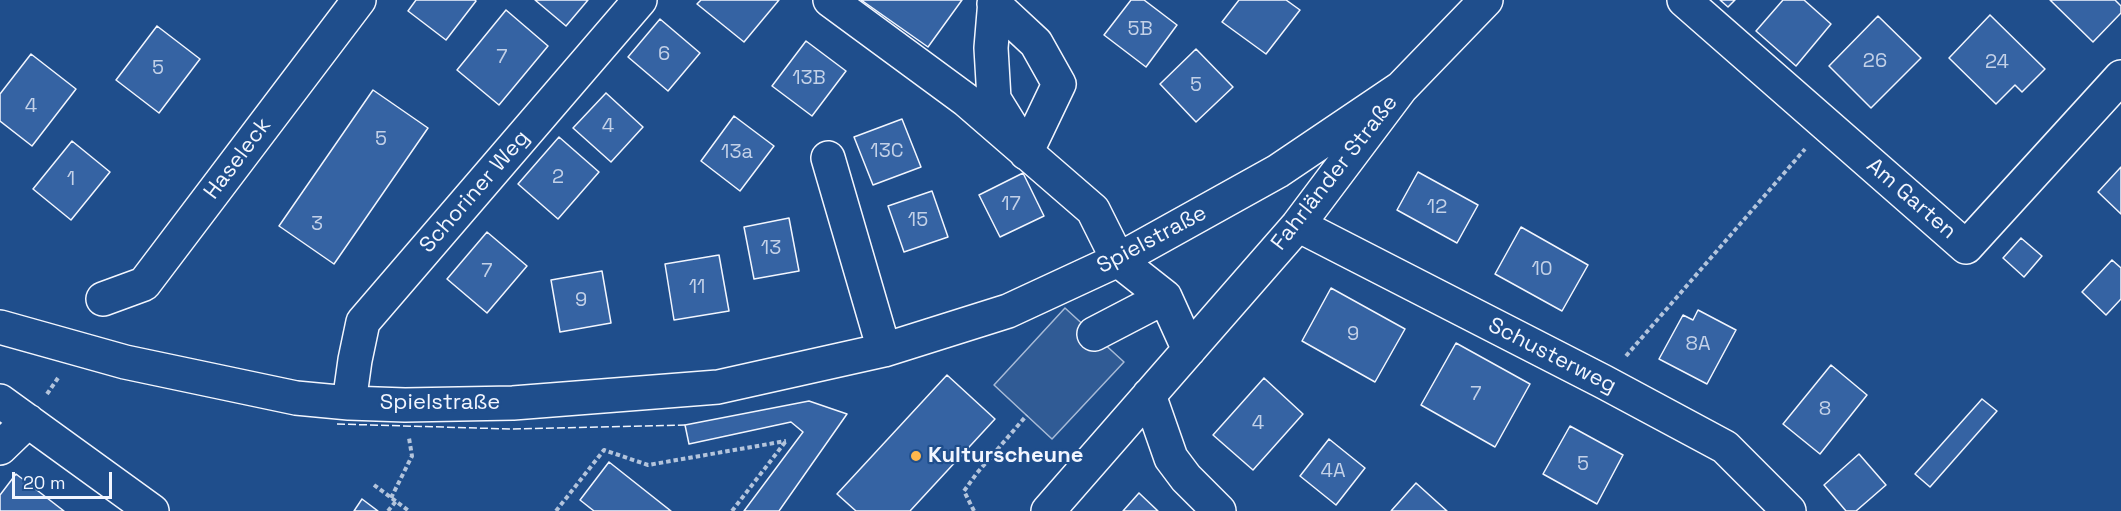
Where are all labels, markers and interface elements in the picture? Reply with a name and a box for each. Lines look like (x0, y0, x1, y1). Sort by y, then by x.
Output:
house number: 5B (1127, 18, 1153, 42)
house number: 6 (658, 43, 670, 67)
house number: 7 (496, 46, 508, 70)
house number: 26 (1863, 50, 1887, 74)
house number: 24 (1985, 51, 2009, 75)
house number: 5 (152, 57, 164, 81)
house number: 13B (792, 67, 826, 91)
house number: 5 (1190, 74, 1202, 98)
street label: Fahrländer Straße (1266, 90, 1404, 256)
house number: 4 (25, 95, 37, 119)
street label: Haseleck (199, 113, 277, 205)
house number: 4 (602, 115, 614, 139)
street label: Schoriner Weg (415, 125, 535, 259)
house number: 5 (375, 128, 387, 152)
house number: 13C (870, 140, 904, 164)
house number: 13a (721, 141, 753, 165)
street label: Am Garten (1861, 153, 1961, 245)
house number: 2 (552, 166, 564, 190)
house number: 1 (67, 168, 75, 192)
house number: 17 (1001, 193, 1021, 217)
house number: 12 (1427, 196, 1447, 220)
street label: Spielstraße (1093, 200, 1211, 280)
house number: 15 (908, 209, 928, 233)
house number: 3 (311, 213, 323, 237)
house number: 13 (761, 237, 781, 261)
house number: 10 (1531, 258, 1553, 282)
house number: 7 (481, 260, 493, 284)
house number: 11 (689, 276, 705, 300)
house number: 9 (575, 289, 587, 313)
street label: Schusterweg (1483, 312, 1621, 400)
house number: 9 (1347, 323, 1359, 347)
house number: 8A (1685, 333, 1711, 357)
house number: 7 (1470, 383, 1482, 407)
street label: Spielstraße (380, 390, 500, 416)
house number: 8 (1819, 398, 1831, 422)
house number: 4 (1252, 412, 1264, 436)
place label: Kulturscheune (928, 443, 1083, 469)
marker: Kulturscheune (909, 449, 923, 463)
house number: 5 (1577, 453, 1589, 477)
scale bar (15, 460, 116, 498)
house number: 4A (1320, 460, 1346, 484)
text: 20 m (23, 471, 66, 494)

